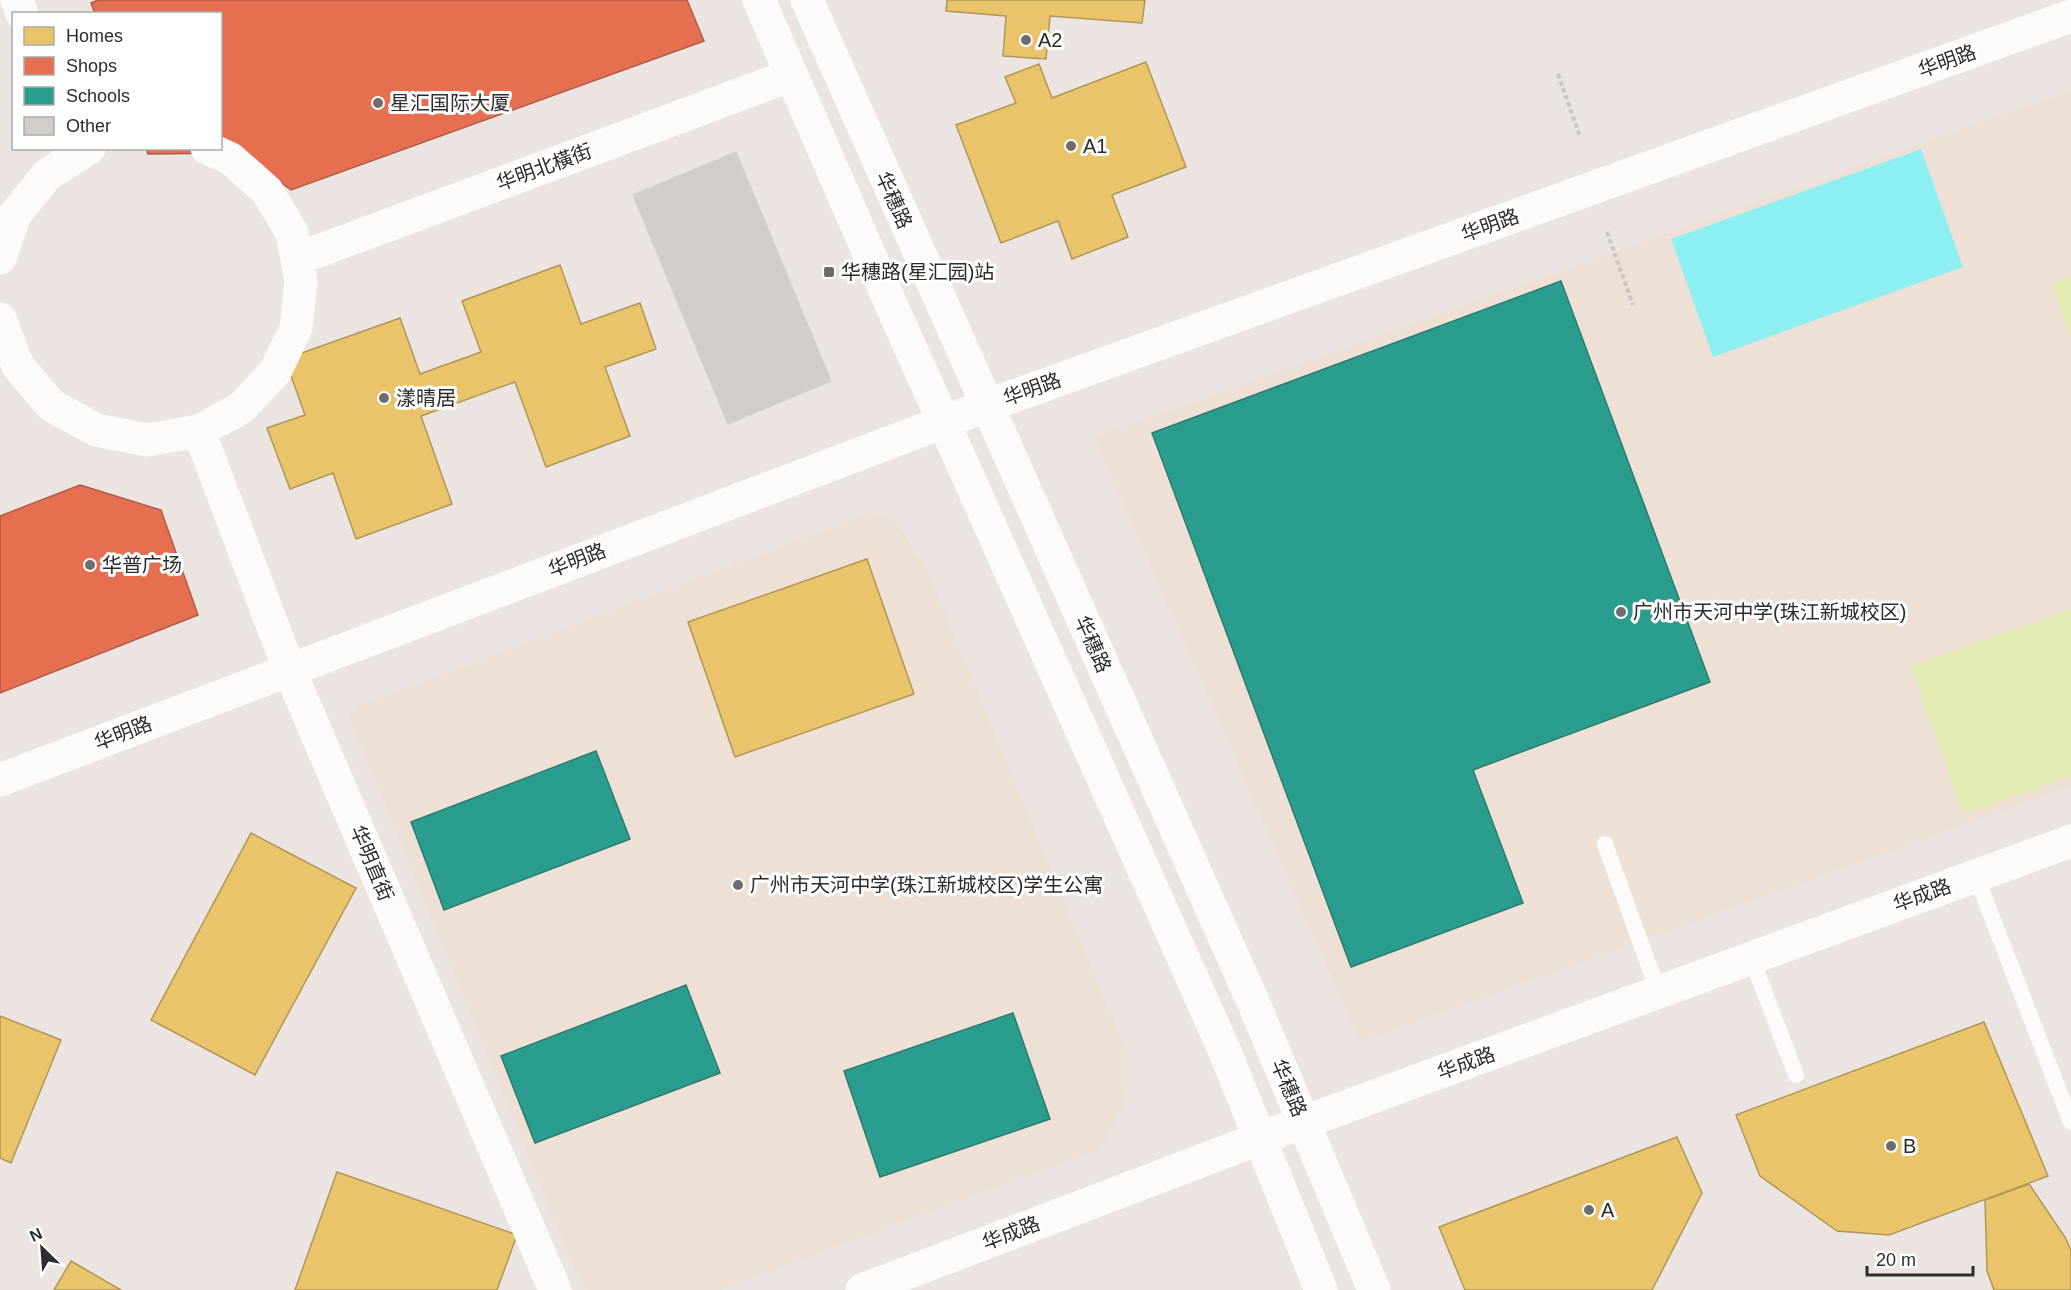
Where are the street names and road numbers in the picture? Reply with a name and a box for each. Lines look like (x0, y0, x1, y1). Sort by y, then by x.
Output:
street label: 华明路 (1915, 40, 1979, 82)
street label: 华明北橫街 (493, 140, 595, 194)
street label: 华穗路 (872, 168, 916, 232)
street label: 华明路 (1458, 204, 1522, 246)
street label: 华明路 (1000, 368, 1064, 410)
street label: 华明路 (545, 539, 609, 581)
street label: 华穗路 (1071, 612, 1115, 676)
street label: 华明路 (91, 712, 155, 754)
street label: 华明直街 (346, 822, 398, 904)
street label: 华成路 (1890, 874, 1954, 916)
street label: 华成路 (1434, 1042, 1498, 1084)
street label: 华穗路 (1267, 1056, 1311, 1120)
street label: 华成路 (979, 1212, 1043, 1254)

